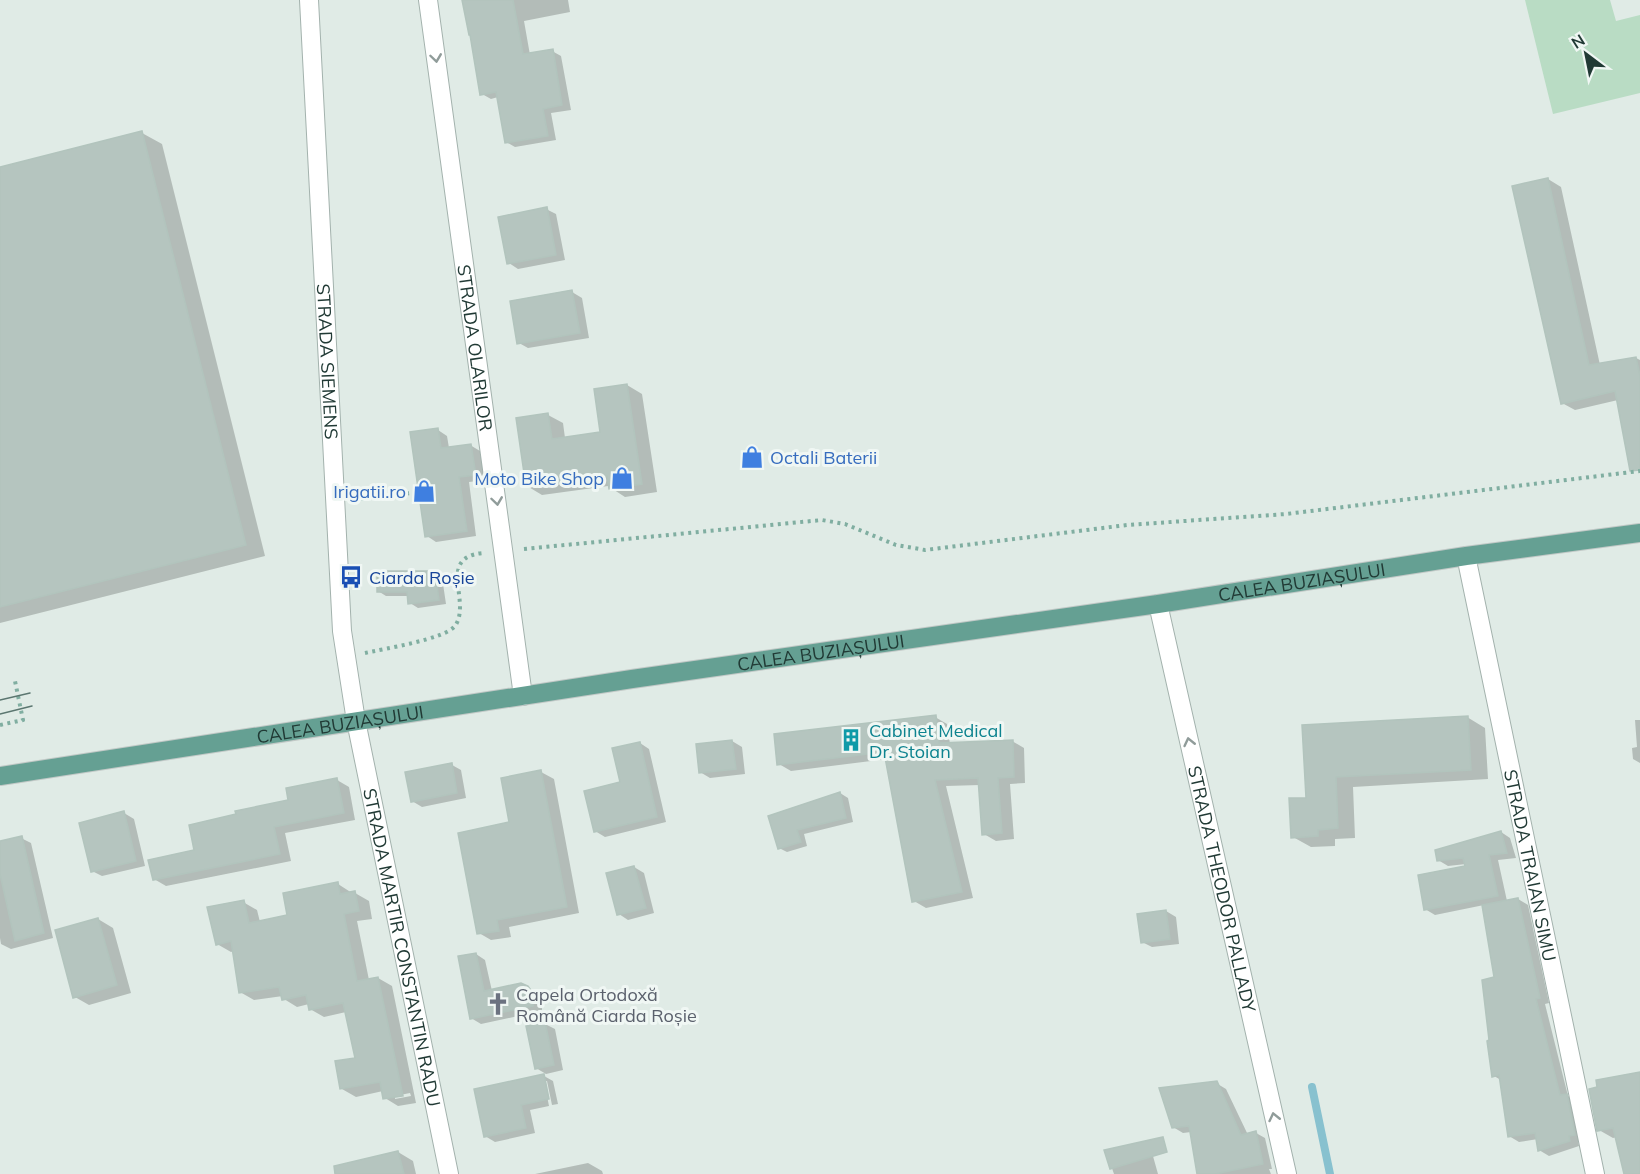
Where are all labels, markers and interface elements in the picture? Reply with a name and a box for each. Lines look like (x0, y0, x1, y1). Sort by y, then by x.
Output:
north arrow (1556, 24, 1616, 84)
text: N (1568, 30, 1588, 53)
one-way arrow (429, 53, 442, 63)
street label: STRADA OLARILOR (453, 263, 498, 432)
street label: STRADA SIEMENS (312, 283, 343, 440)
shop icon: Octali Baterii (739, 444, 765, 470)
place label: Octali Baterii (770, 446, 877, 469)
shop icon: Moto Bike Shop (609, 465, 635, 491)
place label: Moto Bike Shop (474, 467, 604, 490)
shop icon: Irigatii.ro (411, 478, 437, 504)
place label: Irigatii.ro (333, 480, 406, 503)
one-way arrow (490, 496, 502, 505)
street label: CALEA BUZIAȘULUI (1216, 557, 1387, 606)
bus stop icon: Ciarda Roșie (338, 564, 364, 590)
place label: Ciarda Roșie (369, 566, 475, 589)
street label: CALEA BUZIAȘULUI (736, 629, 906, 675)
street label: CALEA BUZIAȘULUI (255, 700, 425, 748)
place label: Cabinet Medical Dr. Stoian (869, 719, 1002, 763)
building icon: Cabinet Medical Dr. Stoian (838, 727, 864, 753)
one-way arrow (1183, 738, 1196, 748)
street label: STRADA THEODOR PALLADY (1183, 763, 1262, 1015)
street label: STRADA TRAIAN SIMU (1499, 767, 1562, 963)
street label: STRADA MARTIR CONSTANTIN RADU (359, 786, 446, 1108)
place label: Capela Ortodoxă Română Ciarda Roșie (516, 983, 697, 1027)
church icon: Capela Ortodoxă Română Ciarda Roșie (485, 991, 511, 1017)
one-way arrow (1268, 1112, 1281, 1122)

